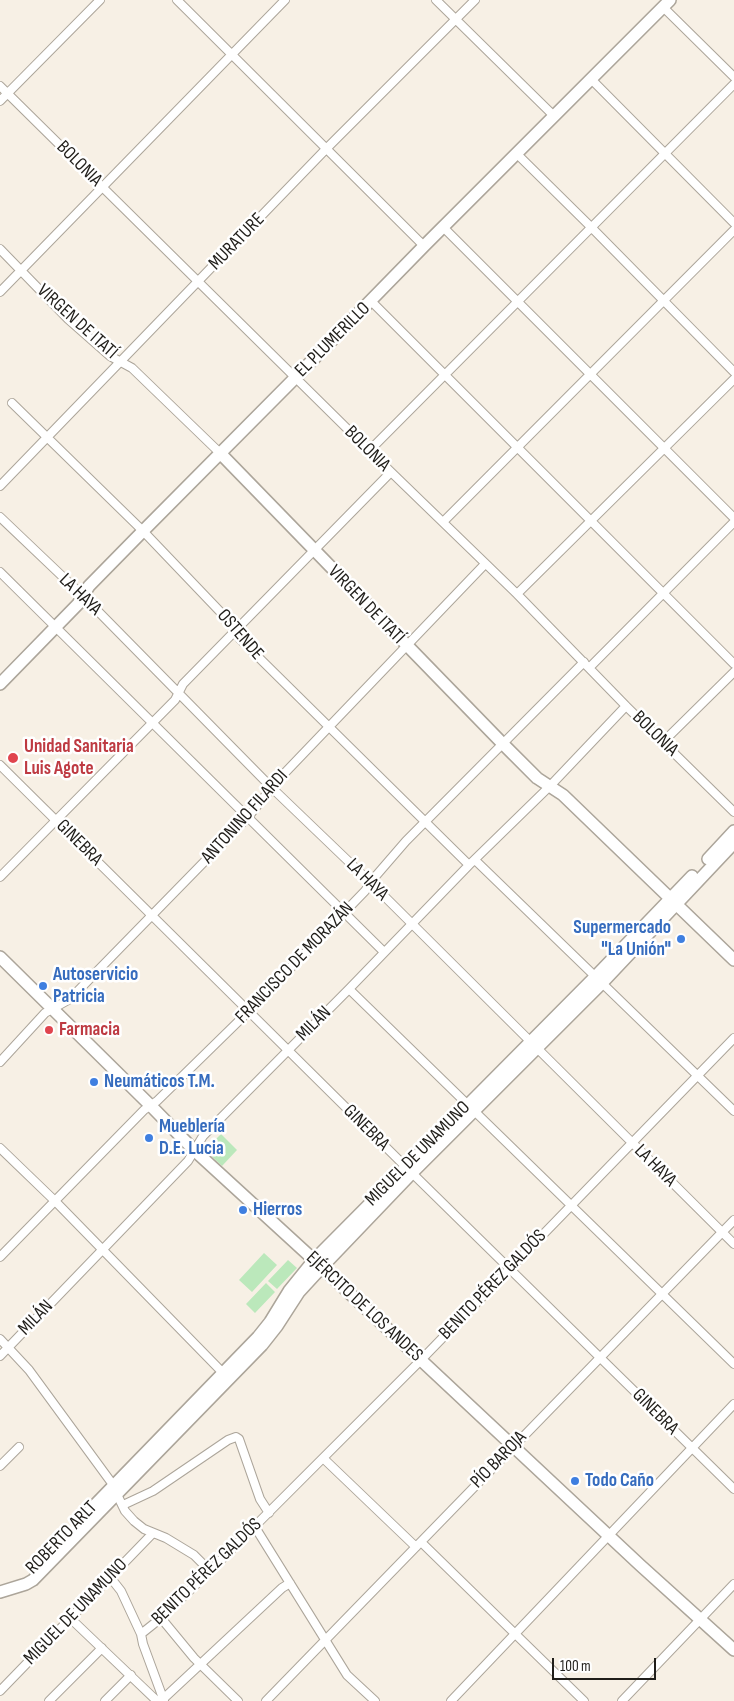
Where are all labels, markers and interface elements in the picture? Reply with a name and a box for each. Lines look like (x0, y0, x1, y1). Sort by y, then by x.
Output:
street label: BOLONIA (51, 136, 107, 192)
street label: MURATURE (204, 209, 270, 275)
street label: VIRGEN DE ITATÍ (32, 280, 122, 364)
street label: EL PLUMERILLO (291, 298, 375, 382)
street label: BOLONIA (339, 421, 395, 477)
street label: VIRGEN DE ITATÍ (323, 561, 409, 649)
street label: LA HAYA (54, 569, 106, 621)
street label: OSTENDE (212, 605, 268, 665)
street label: BOLONIA (627, 706, 683, 762)
place label: Unidad Sanitaria Luis Agote (24, 736, 134, 780)
marker: Unidad Sanitaria Luis Agote (6, 751, 20, 765)
street label: ANTONINO FILARDI (197, 765, 293, 869)
street label: GINEBRA (51, 815, 107, 871)
street label: LA HAYA (341, 854, 393, 906)
street label: FRANCISCO DE MORAZÁN (231, 897, 359, 1029)
place label: Supermercado "La Unión" (573, 917, 671, 961)
marker: Supermercado "La Unión" (675, 933, 687, 945)
place label: Autoservicio Patricia (53, 964, 138, 1008)
marker: Autoservicio Patricia (37, 980, 49, 992)
street label: MILÁN (292, 1002, 336, 1046)
place label: Farmacia (59, 1019, 120, 1041)
marker: Farmacia (43, 1024, 55, 1036)
place label: Neumáticos T.M. (104, 1071, 215, 1093)
marker: Neumáticos T.M. (88, 1076, 100, 1088)
street label: MIGUEL DE UNAMUNO (361, 1097, 475, 1211)
street label: GINEBRA (338, 1100, 394, 1156)
place label: Mueblería D.E. Lucia (159, 1116, 225, 1160)
marker: Mueblería D.E. Lucia (143, 1132, 155, 1144)
street label: LA HAYA (629, 1140, 681, 1192)
place label: Hierros (253, 1199, 302, 1221)
marker: Hierros (237, 1204, 249, 1216)
street label: BENITO PÉREZ GALDÓS (435, 1225, 551, 1345)
street label: EJÉRCITO DE LOS ANDES (301, 1247, 427, 1367)
street label: MILÁN (14, 1296, 58, 1340)
street label: GINEBRA (627, 1384, 683, 1440)
street label: PÍO BAROJA (466, 1427, 532, 1493)
place label: Todo Caño (585, 1470, 654, 1492)
marker: Todo Caño (569, 1475, 581, 1487)
street label: ROBERTO ARLT (21, 1497, 103, 1579)
street label: BENITO PÉREZ GALDÓS (147, 1514, 267, 1630)
street label: MIGUEL DE UNAMUNO (19, 1554, 133, 1670)
scale bar (554, 1648, 658, 1680)
text: 100 m (560, 1657, 591, 1676)

